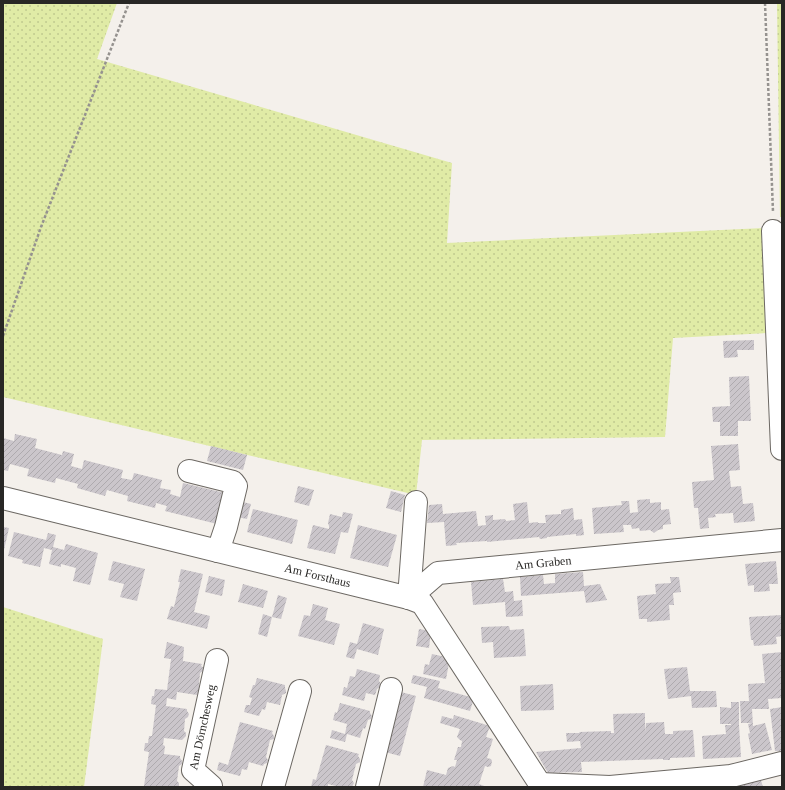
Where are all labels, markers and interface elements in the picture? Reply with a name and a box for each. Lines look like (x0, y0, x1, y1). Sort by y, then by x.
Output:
street label: Am Graben (515, 553, 572, 573)
street label: Am Forsthaus (283, 561, 352, 590)
street label: Am Dörnchesweg (186, 683, 218, 771)

